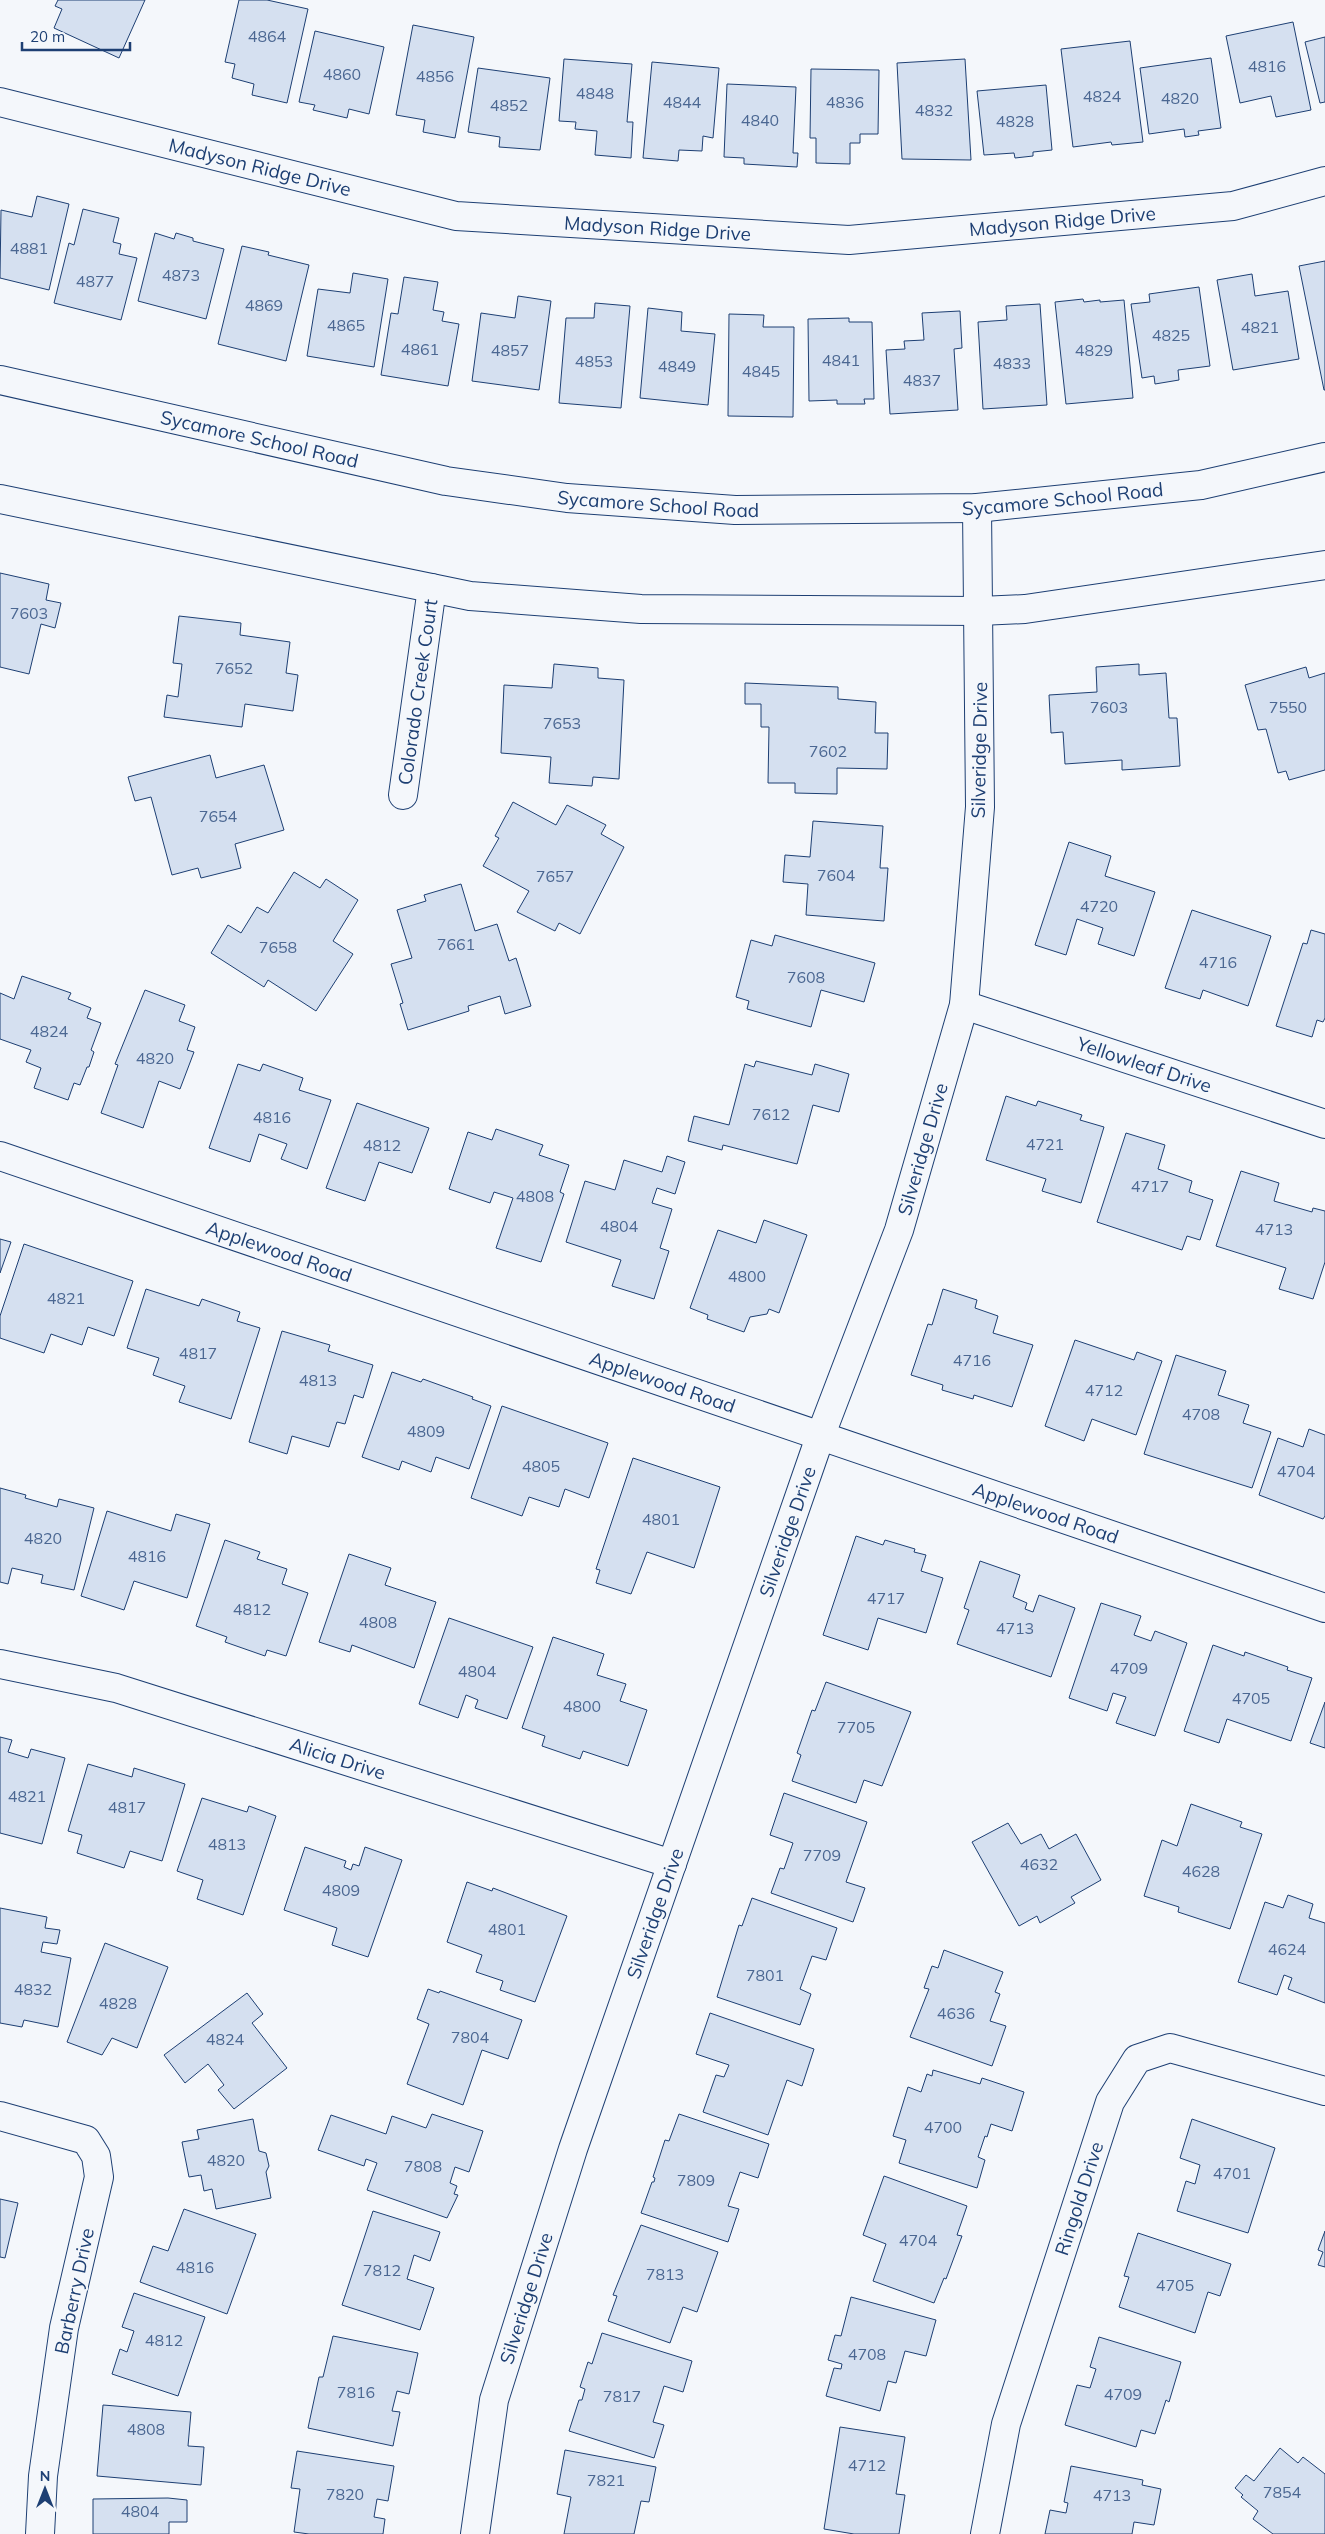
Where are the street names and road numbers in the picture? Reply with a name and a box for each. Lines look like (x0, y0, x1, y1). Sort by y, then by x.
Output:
street label: Madyson Ridge Drive (166, 133, 354, 201)
street label: Madyson Ridge Drive (968, 201, 1157, 241)
street label: Madyson Ridge Drive (563, 211, 752, 246)
street label: Sycamore School Road (158, 405, 361, 473)
street label: Sycamore School Road (962, 477, 1164, 520)
street label: Sycamore School Road (556, 485, 759, 522)
street label: Colorado Creek Court (393, 597, 442, 787)
street label: Silveridge Drive (966, 681, 992, 819)
street label: Yellowleaf Drive (1073, 1031, 1215, 1098)
street label: Silveridge Drive (892, 1080, 953, 1218)
street label: Applewood Road (203, 1215, 355, 1287)
street label: Applewood Road (586, 1346, 739, 1418)
street label: Silveridge Drive (753, 1463, 821, 1600)
street label: Applewood Road (970, 1477, 1122, 1549)
street label: Alicia Drive (287, 1732, 389, 1785)
street label: Silveridge Drive (621, 1845, 689, 1982)
street label: Ringold Drive (1049, 2139, 1108, 2258)
street label: Barberry Drive (49, 2226, 99, 2356)
street label: Silveridge Drive (494, 2229, 558, 2367)

